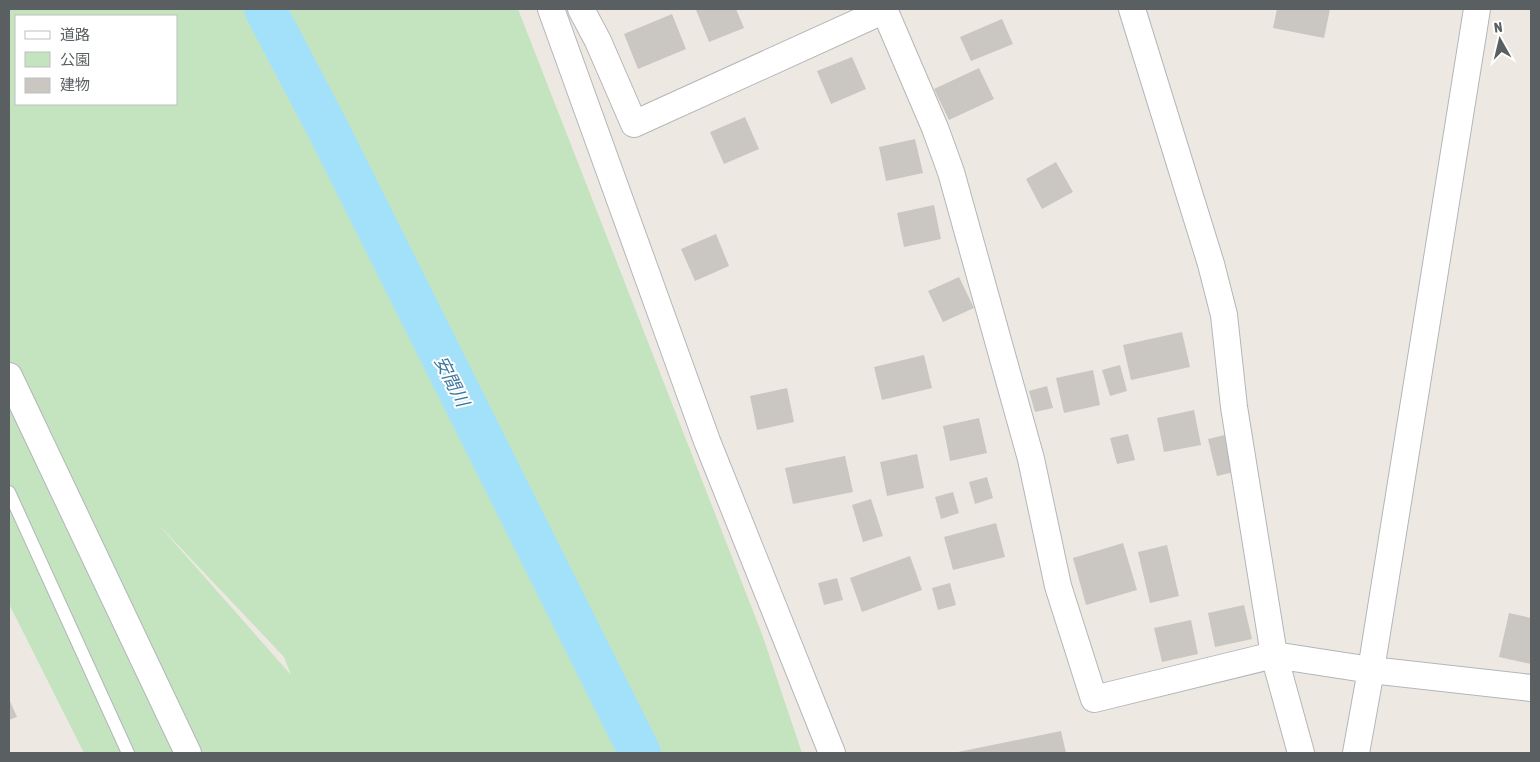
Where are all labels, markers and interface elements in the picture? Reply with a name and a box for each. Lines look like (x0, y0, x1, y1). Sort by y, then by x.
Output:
legend (15, 15, 178, 105)
north arrow (1475, 15, 1525, 65)
text: N (1493, 19, 1503, 36)
text: 道路 (60, 26, 90, 43)
text: 公園 (60, 51, 90, 68)
text: 建物 (60, 76, 90, 93)
water label: 安間川 (430, 352, 475, 412)

